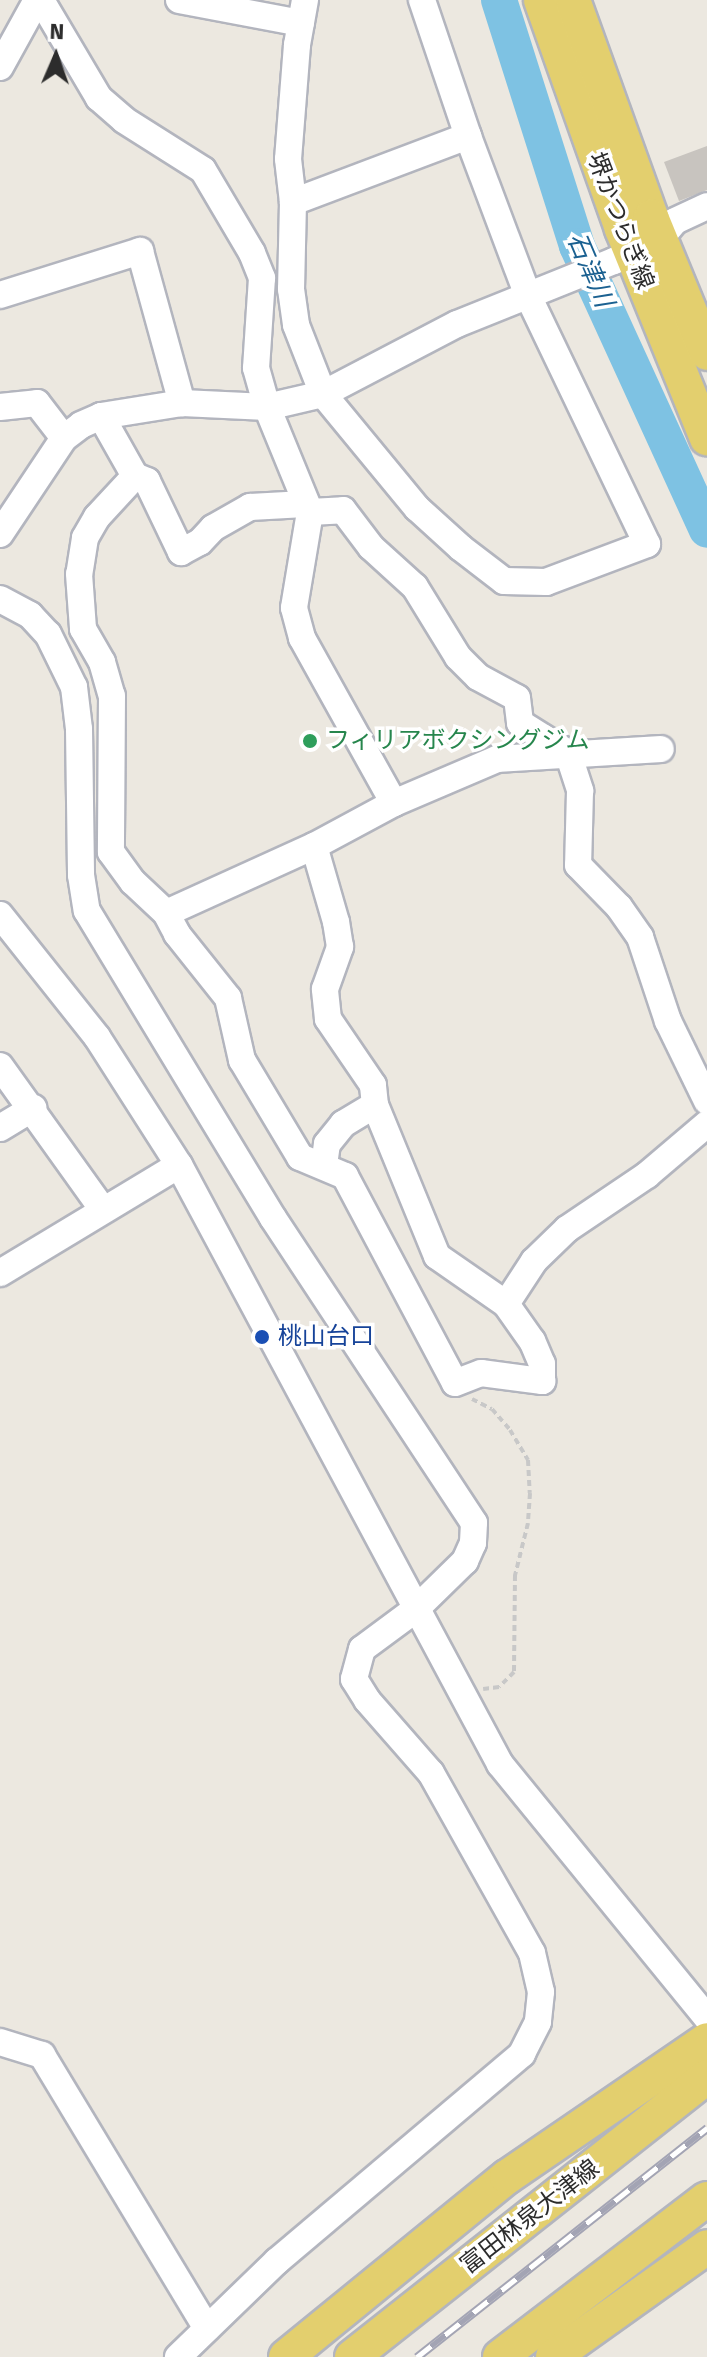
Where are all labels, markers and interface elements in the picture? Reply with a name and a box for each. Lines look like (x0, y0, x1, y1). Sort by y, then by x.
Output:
north arrow (16, 16, 96, 96)
text: N (49, 18, 65, 45)
street label: 堺かつらぎ線 (581, 149, 659, 293)
water label: 石津川 (560, 228, 620, 312)
place label: フィリアボクシングジム (326, 727, 590, 755)
marker: フィリアボクシングジム (301, 732, 319, 750)
place label: 桃山台口 (278, 1323, 374, 1351)
marker: 桃山台口 (253, 1328, 271, 1346)
street label: 富田林泉大津線 (455, 2154, 605, 2280)

